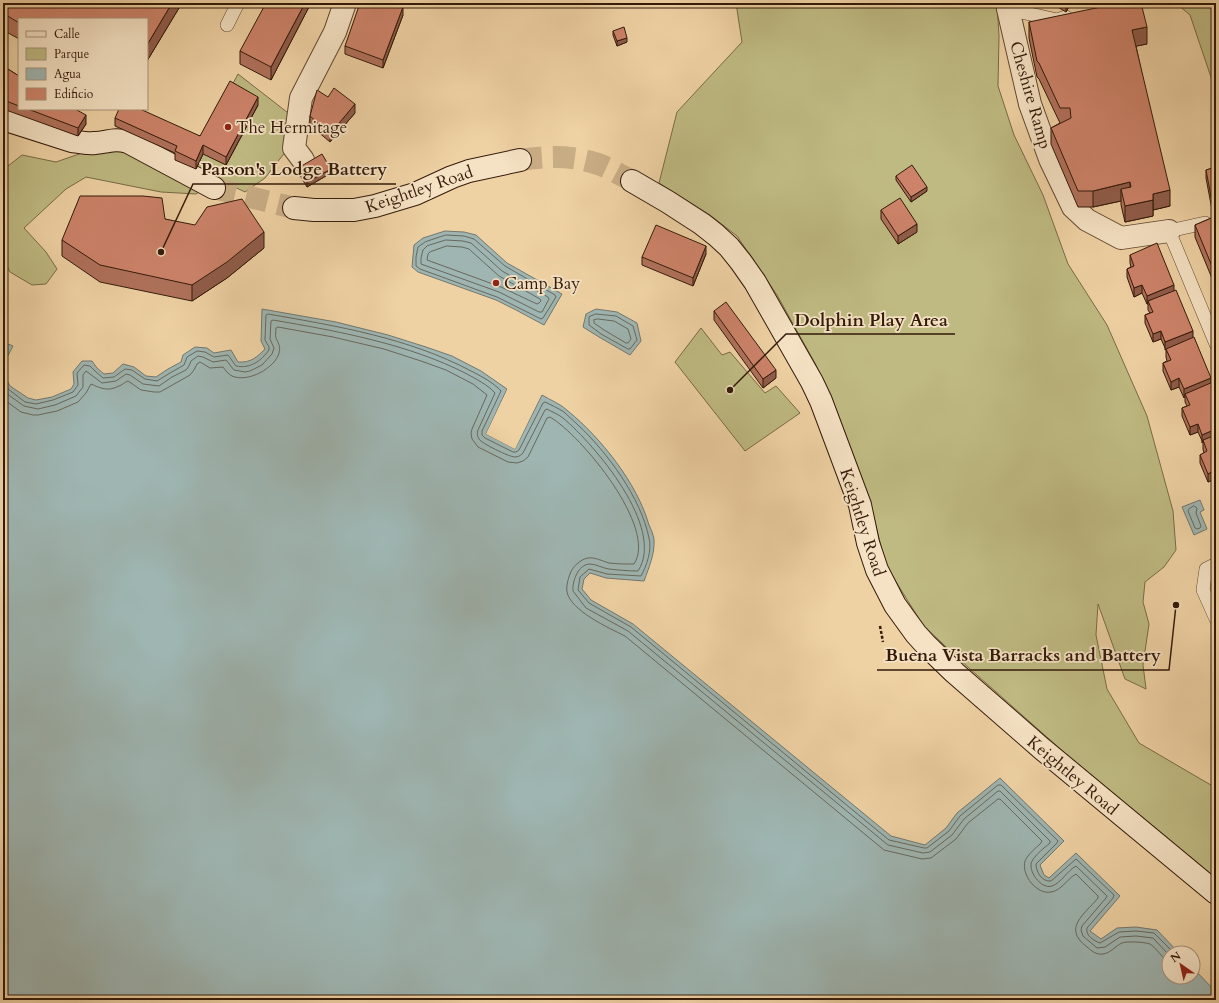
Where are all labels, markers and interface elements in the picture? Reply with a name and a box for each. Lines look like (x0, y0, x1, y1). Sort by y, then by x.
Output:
legend (18, 18, 148, 110)
text: Calle (54, 26, 80, 42)
street label: Cheshire Ramp (1004, 39, 1057, 152)
text: Parque (54, 46, 89, 62)
text: Agua (54, 66, 82, 82)
text: Edificio (54, 86, 94, 102)
place label: The Hermitage (236, 116, 347, 139)
marker: The Hermitage (223, 122, 233, 132)
callout: Parson's Lodge Battery (193, 154, 396, 184)
text: Parson's Lodge Battery (201, 157, 388, 182)
street label: Keightley Road (362, 160, 476, 219)
place label: Camp Bay (504, 272, 580, 295)
marker: Camp Bay (491, 278, 501, 288)
callout: Dolphin Play Area (786, 304, 955, 334)
text: Dolphin Play Area (794, 308, 948, 333)
street label: Keightley Road (834, 465, 891, 579)
callout: Buena Vista Barracks and Battery (877, 640, 1169, 670)
text: Buena Vista Barracks and Battery (885, 643, 1162, 668)
street label: Keightley Road (1022, 730, 1123, 820)
north arrow (1161, 945, 1201, 985)
text: N (1168, 948, 1184, 966)

